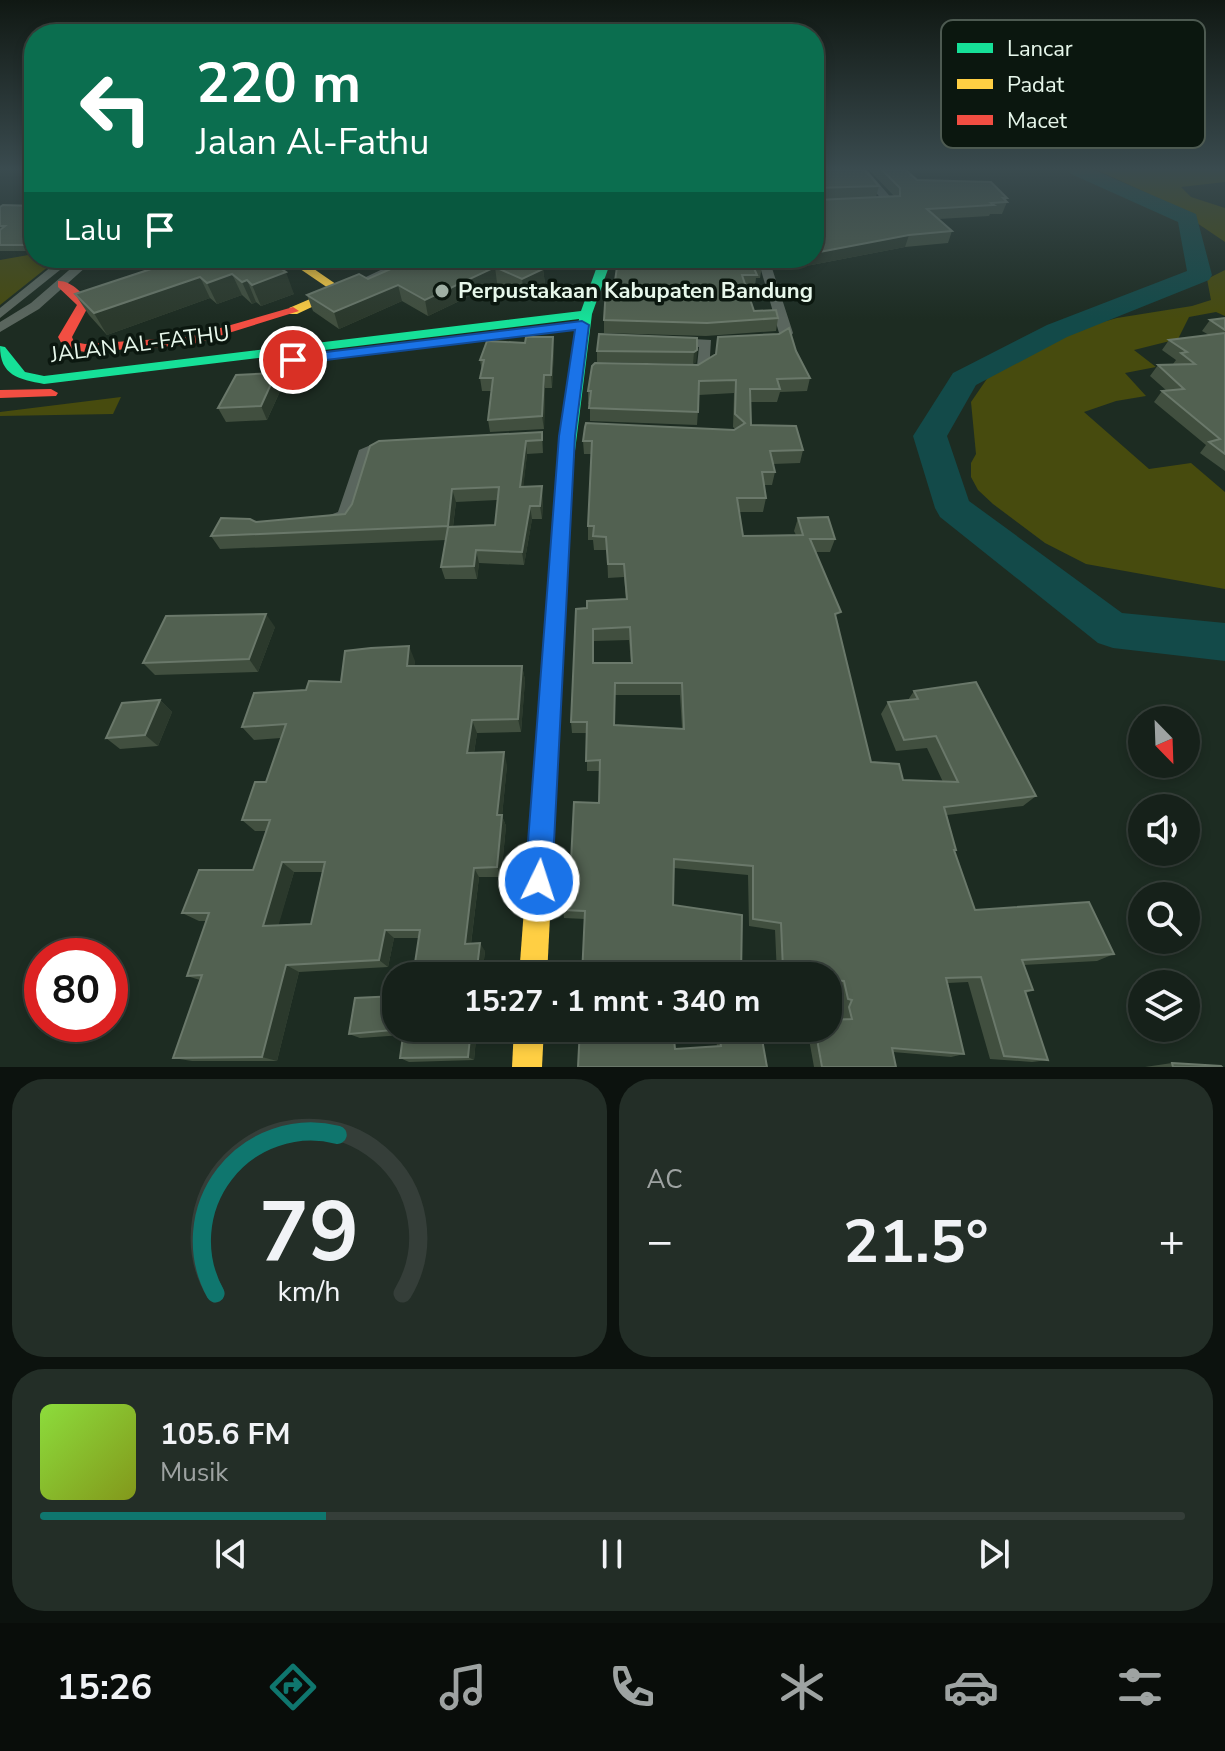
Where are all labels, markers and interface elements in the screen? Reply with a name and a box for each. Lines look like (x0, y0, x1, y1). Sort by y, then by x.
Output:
legend (941, 20, 1205, 148)
text: Lancar (1007, 34, 1073, 64)
text: 220 m (196, 45, 361, 122)
icon: left (64, 56, 168, 160)
text: Padat (1007, 70, 1065, 100)
text: Macet (1007, 106, 1067, 136)
text: Jalan Al-Fathu (196, 118, 429, 167)
icon: arrive (138, 208, 182, 252)
text: Lalu (64, 210, 122, 251)
place label: Perpustakaan Kabupaten Bandung (458, 276, 813, 306)
marker: Perpustakaan Kabupaten Bandung (433, 282, 451, 300)
street label: JALAN AL-FATHU (48, 318, 231, 370)
pin (259, 326, 327, 394)
icon: arrive (271, 338, 315, 382)
north arrow (1128, 706, 1200, 778)
map controls (1128, 706, 1200, 1042)
button: sound (1128, 794, 1200, 866)
position arrow (497, 839, 581, 923)
button: search (1128, 882, 1200, 954)
speed limit sign: 80 (24, 938, 128, 1042)
button: layers (1128, 970, 1200, 1042)
text: 15:27 · 1 mnt · 340 m (464, 981, 760, 1022)
text: AC (647, 1162, 683, 1197)
text: 79 (259, 1176, 359, 1289)
text: 21.5° (843, 1201, 989, 1283)
text: − (647, 1212, 673, 1272)
text: + (1159, 1212, 1185, 1272)
text: km/h (278, 1272, 341, 1311)
text: 105.6 FM (160, 1414, 290, 1455)
text: Musik (160, 1455, 228, 1490)
icon: previous (209, 1532, 253, 1576)
icon: pause (590, 1532, 634, 1576)
icon: next (972, 1532, 1016, 1576)
icon: directions (265, 1659, 321, 1715)
icon: music (435, 1659, 491, 1715)
icon: phone (604, 1659, 660, 1715)
icon: climate (774, 1659, 830, 1715)
icon: car (943, 1659, 999, 1715)
icon: filters (1112, 1659, 1168, 1715)
text: 15:26 (57, 1663, 152, 1712)

